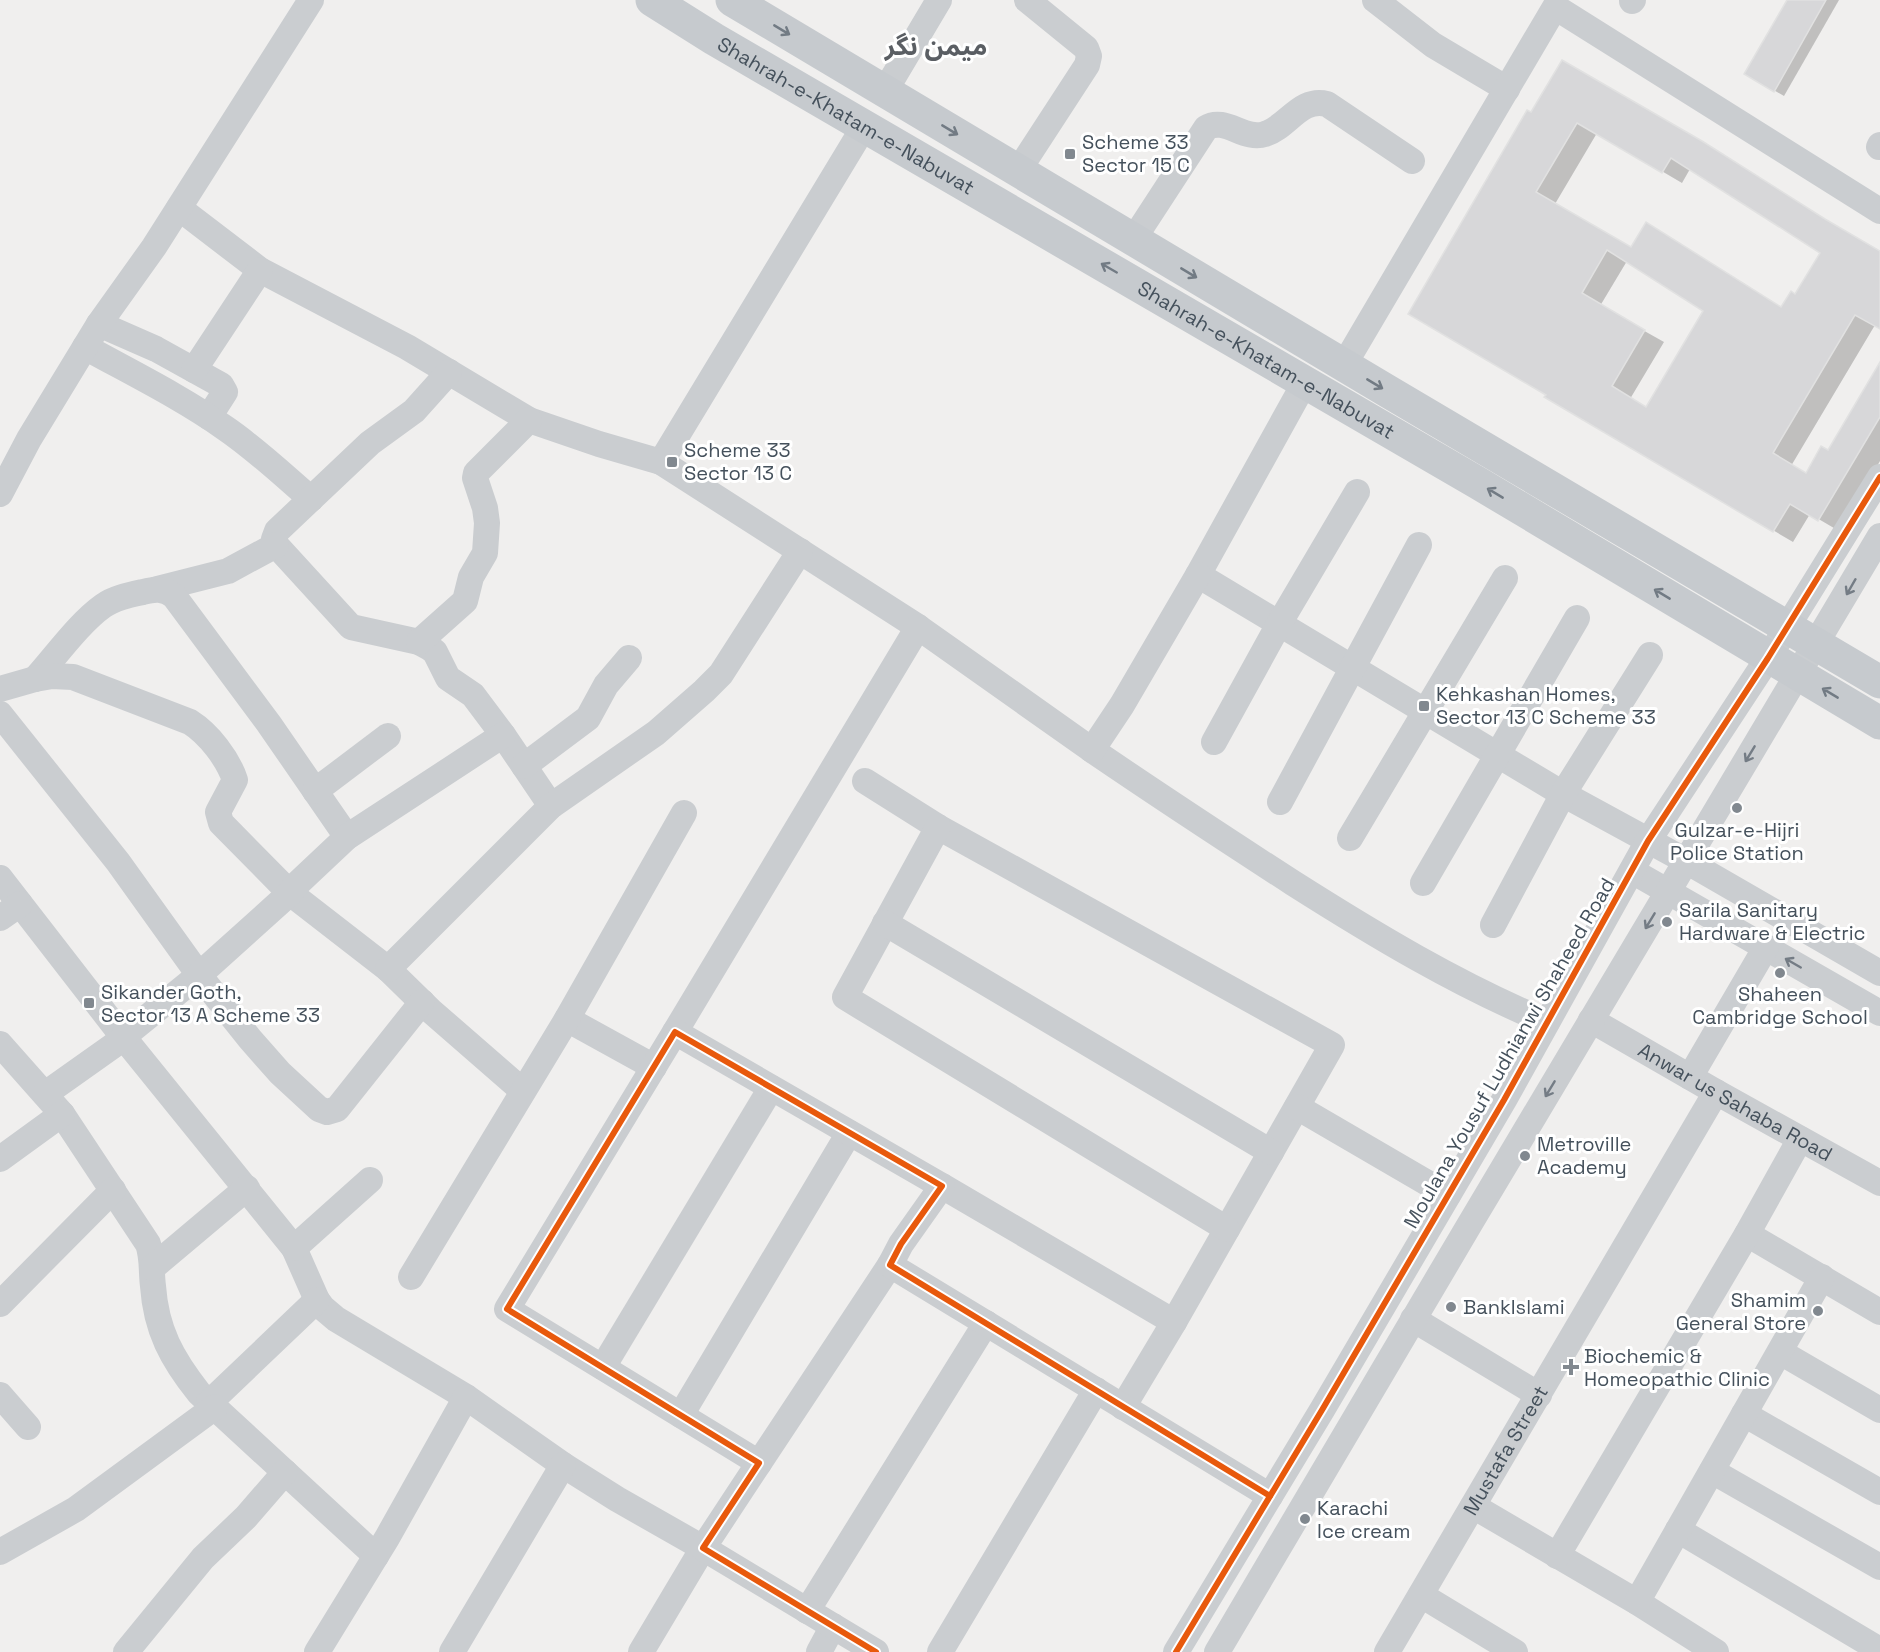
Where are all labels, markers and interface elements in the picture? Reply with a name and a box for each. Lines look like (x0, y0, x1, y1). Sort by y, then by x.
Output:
one-way arrow (773, 24, 790, 36)
district label: میمن نگر (884, 29, 987, 63)
street label: Shahrah-e-Khatam-e-Nabuvat (713, 31, 979, 201)
one-way arrow (941, 124, 958, 136)
place label: Scheme 33 Sector 15 C (1082, 129, 1190, 178)
marker: Scheme 33 Sector 15 C (1063, 147, 1077, 161)
one-way arrow (1100, 262, 1117, 274)
one-way arrow (1180, 267, 1197, 279)
street label: Shahrah-e-Khatam-e-Nabuvat (1133, 275, 1399, 445)
one-way arrow (1366, 378, 1383, 390)
place label: Scheme 33 Sector 13 C (684, 437, 792, 486)
marker: Scheme 33 Sector 13 C (665, 455, 679, 469)
one-way arrow (1487, 487, 1504, 499)
one-way arrow (1844, 578, 1856, 595)
one-way arrow (1654, 587, 1671, 599)
place label: Kehkashan Homes, Sector 13 C Scheme 33 (1436, 681, 1656, 730)
one-way arrow (1822, 687, 1839, 699)
marker: Kehkashan Homes, Sector 13 C Scheme 33 (1417, 699, 1431, 713)
one-way arrow (1743, 745, 1755, 762)
marker: Gulzar-e-Hijri Police Station (1730, 801, 1744, 815)
place label: Gulzar-e-Hijri Police Station (1670, 817, 1804, 866)
street label: Moulana Yousuf Ludhianwi Shaheed Road (1398, 873, 1620, 1233)
place label: Sarila Sanitary Hardware & Electric (1679, 897, 1866, 946)
one-way arrow (1643, 912, 1655, 929)
marker: Sarila Sanitary Hardware & Electric (1660, 915, 1674, 929)
one-way arrow (1785, 957, 1802, 969)
marker: Shaheen Cambridge School (1773, 966, 1787, 980)
place label: Sikander Goth, Sector 13 A Scheme 33 (101, 979, 320, 1028)
place label: Shaheen Cambridge School (1692, 981, 1868, 1030)
marker: Sikander Goth, Sector 13 A Scheme 33 (82, 996, 96, 1010)
street label: Anwar us Sahaba Road (1633, 1037, 1837, 1167)
one-way arrow (1544, 1080, 1556, 1097)
place label: Metroville Academy (1537, 1131, 1631, 1180)
marker: Metroville Academy (1518, 1149, 1532, 1163)
place label: Shamim General Store (1676, 1287, 1806, 1336)
place label: BankIslami (1463, 1294, 1565, 1320)
marker: BankIslami (1444, 1300, 1458, 1314)
marker: Shamim General Store (1811, 1304, 1825, 1318)
place label: Biochemic & Homeopathic Clinic (1584, 1343, 1770, 1392)
marker: Biochemic & Homeopathic Clinic (1562, 1358, 1580, 1376)
street label: Mustafa Street (1457, 1381, 1554, 1520)
place label: Karachi Ice cream (1317, 1495, 1411, 1544)
marker: Karachi Ice cream (1298, 1512, 1312, 1526)

